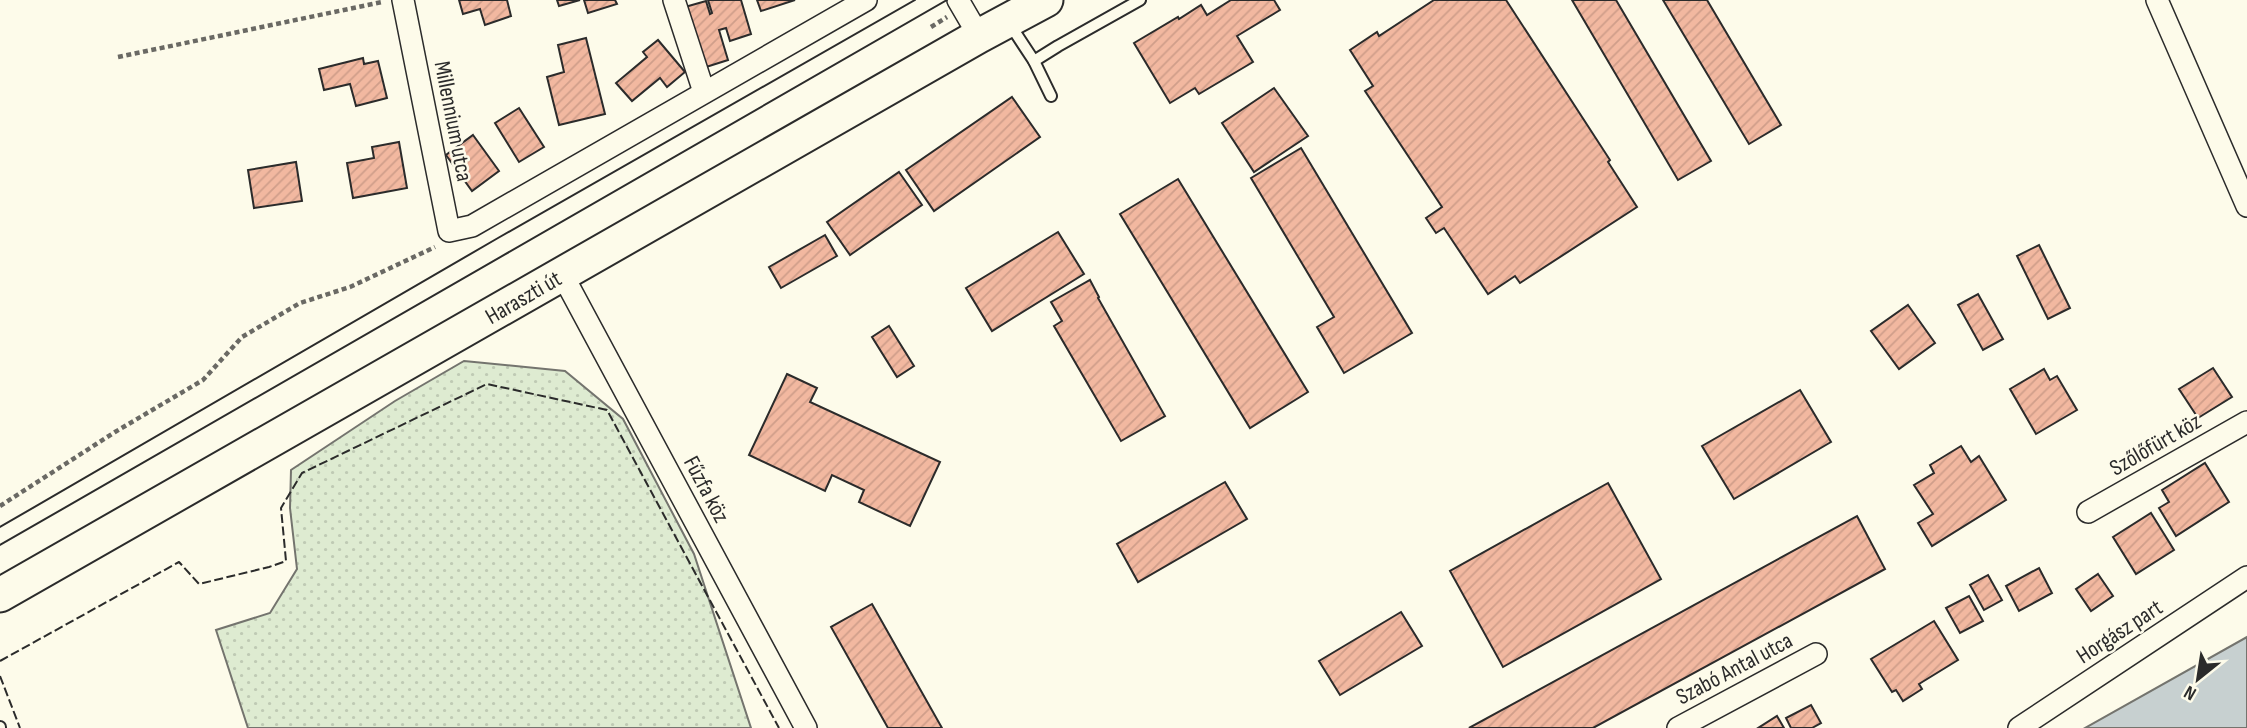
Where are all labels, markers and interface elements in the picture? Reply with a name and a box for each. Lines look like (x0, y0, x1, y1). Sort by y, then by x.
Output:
street label: Millennium utca (428, 59, 478, 184)
street label: Haraszti út (480, 265, 567, 331)
street label: Szőlőfürt köz (2105, 408, 2206, 482)
street label: Fűzfa köz (677, 451, 735, 528)
street label: Horgász part (2071, 594, 2168, 670)
street label: Szabó Antal utca (1671, 627, 1797, 711)
north arrow (2163, 644, 2233, 714)
text: N (2180, 680, 2200, 705)

